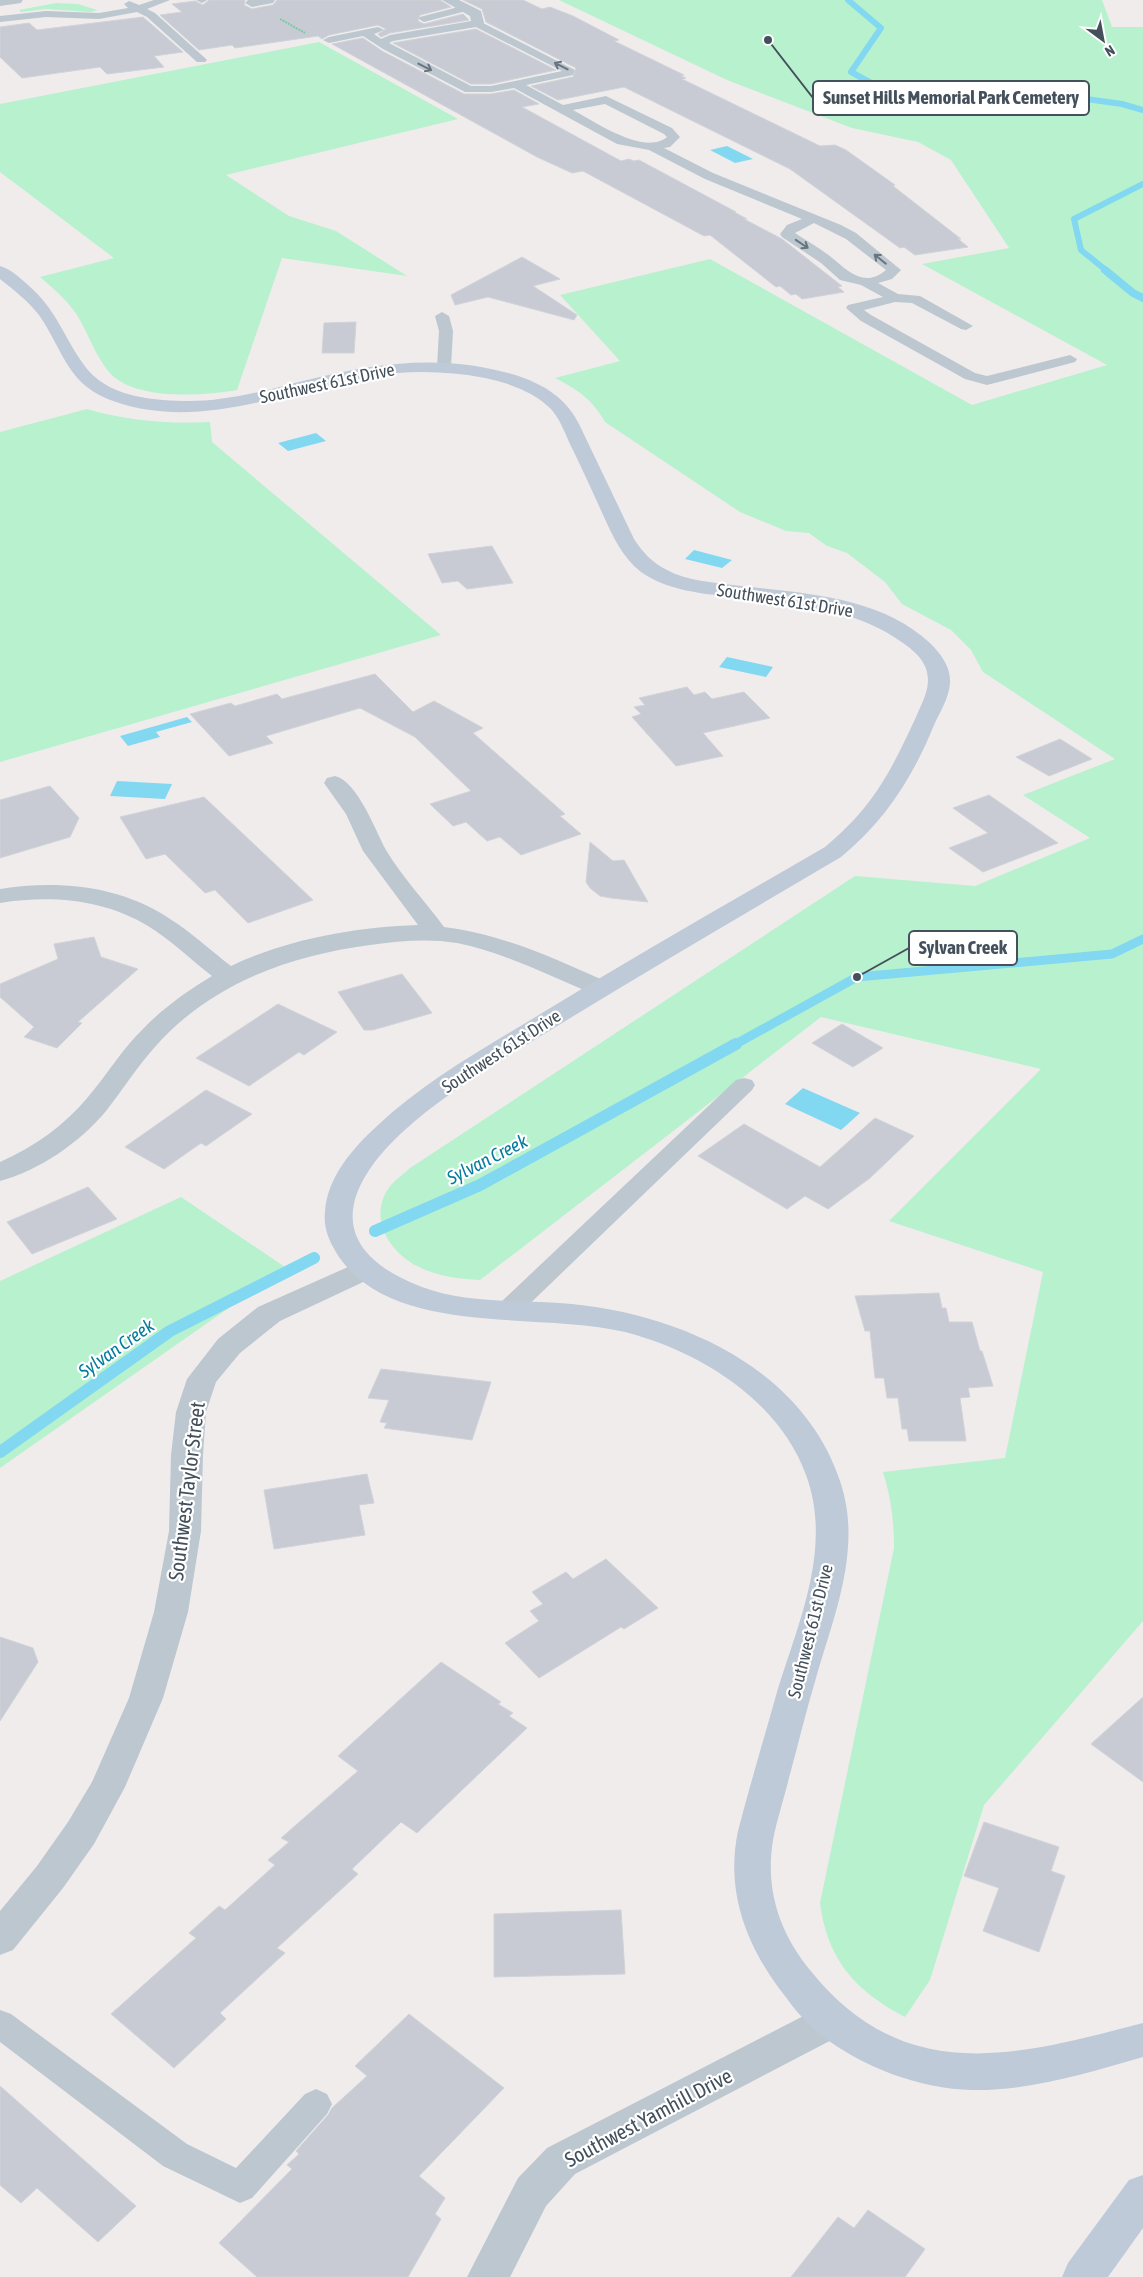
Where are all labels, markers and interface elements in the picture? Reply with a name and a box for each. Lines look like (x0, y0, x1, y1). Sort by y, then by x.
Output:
north arrow (1078, 15, 1128, 65)
text: N (1102, 42, 1118, 60)
one-way arrow (554, 61, 569, 71)
one-way arrow (417, 62, 432, 72)
callout: Sunset Hills Memorial Park Cemetery (813, 81, 1089, 115)
text: Sunset Hills Memorial Park Cemetery (823, 86, 1079, 108)
one-way arrow (795, 239, 809, 249)
one-way arrow (874, 253, 887, 264)
street label: Southwest 61st Drive (258, 358, 396, 408)
street label: Southwest 61st Drive (716, 579, 854, 621)
callout: Sylvan Creek (909, 931, 1017, 965)
text: Sylvan Creek (919, 936, 1008, 958)
street label: Southwest 61st Drive (438, 1005, 564, 1097)
water label: Sylvan Creek (442, 1129, 532, 1189)
water label: Sylvan Creek (73, 1314, 159, 1383)
street label: Southwest Taylor Street (163, 1400, 209, 1582)
street label: Southwest 61st Drive (783, 1562, 837, 1700)
street label: Southwest Yamhill Drive (560, 2063, 736, 2171)

